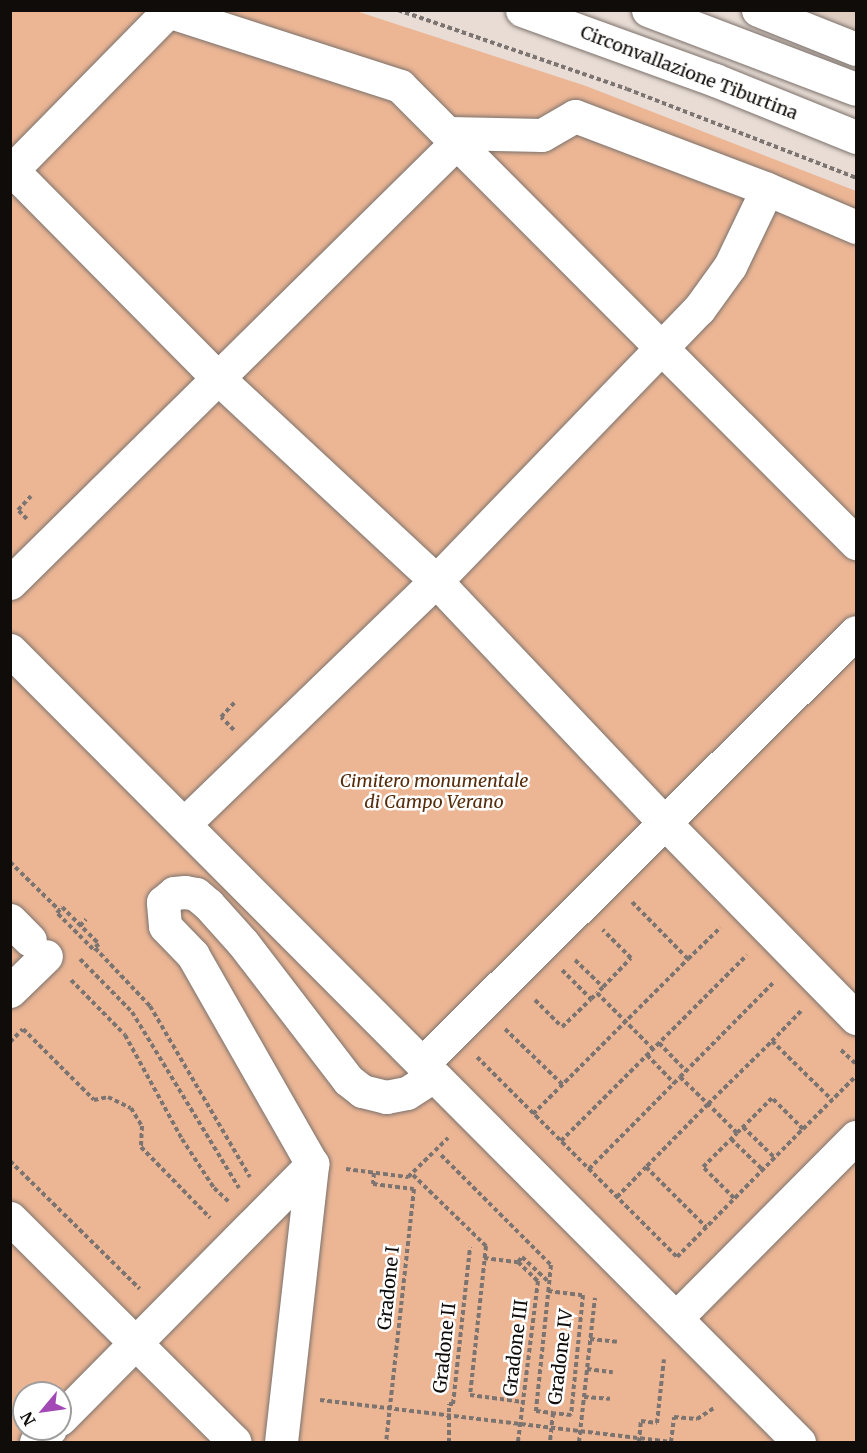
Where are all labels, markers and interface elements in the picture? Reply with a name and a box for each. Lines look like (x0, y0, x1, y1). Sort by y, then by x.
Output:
street label: Circonvallazione Tiburtina (577, 22, 801, 124)
park label: Cimitero monumentale di Campo Verano (340, 771, 528, 814)
street label: Gradone I (374, 1245, 404, 1331)
street label: Gradone III (499, 1298, 533, 1398)
street label: Gradone II (430, 1302, 460, 1394)
street label: Gradone IV (544, 1308, 578, 1406)
north arrow (12, 1381, 72, 1441)
text: N (16, 1408, 40, 1429)

